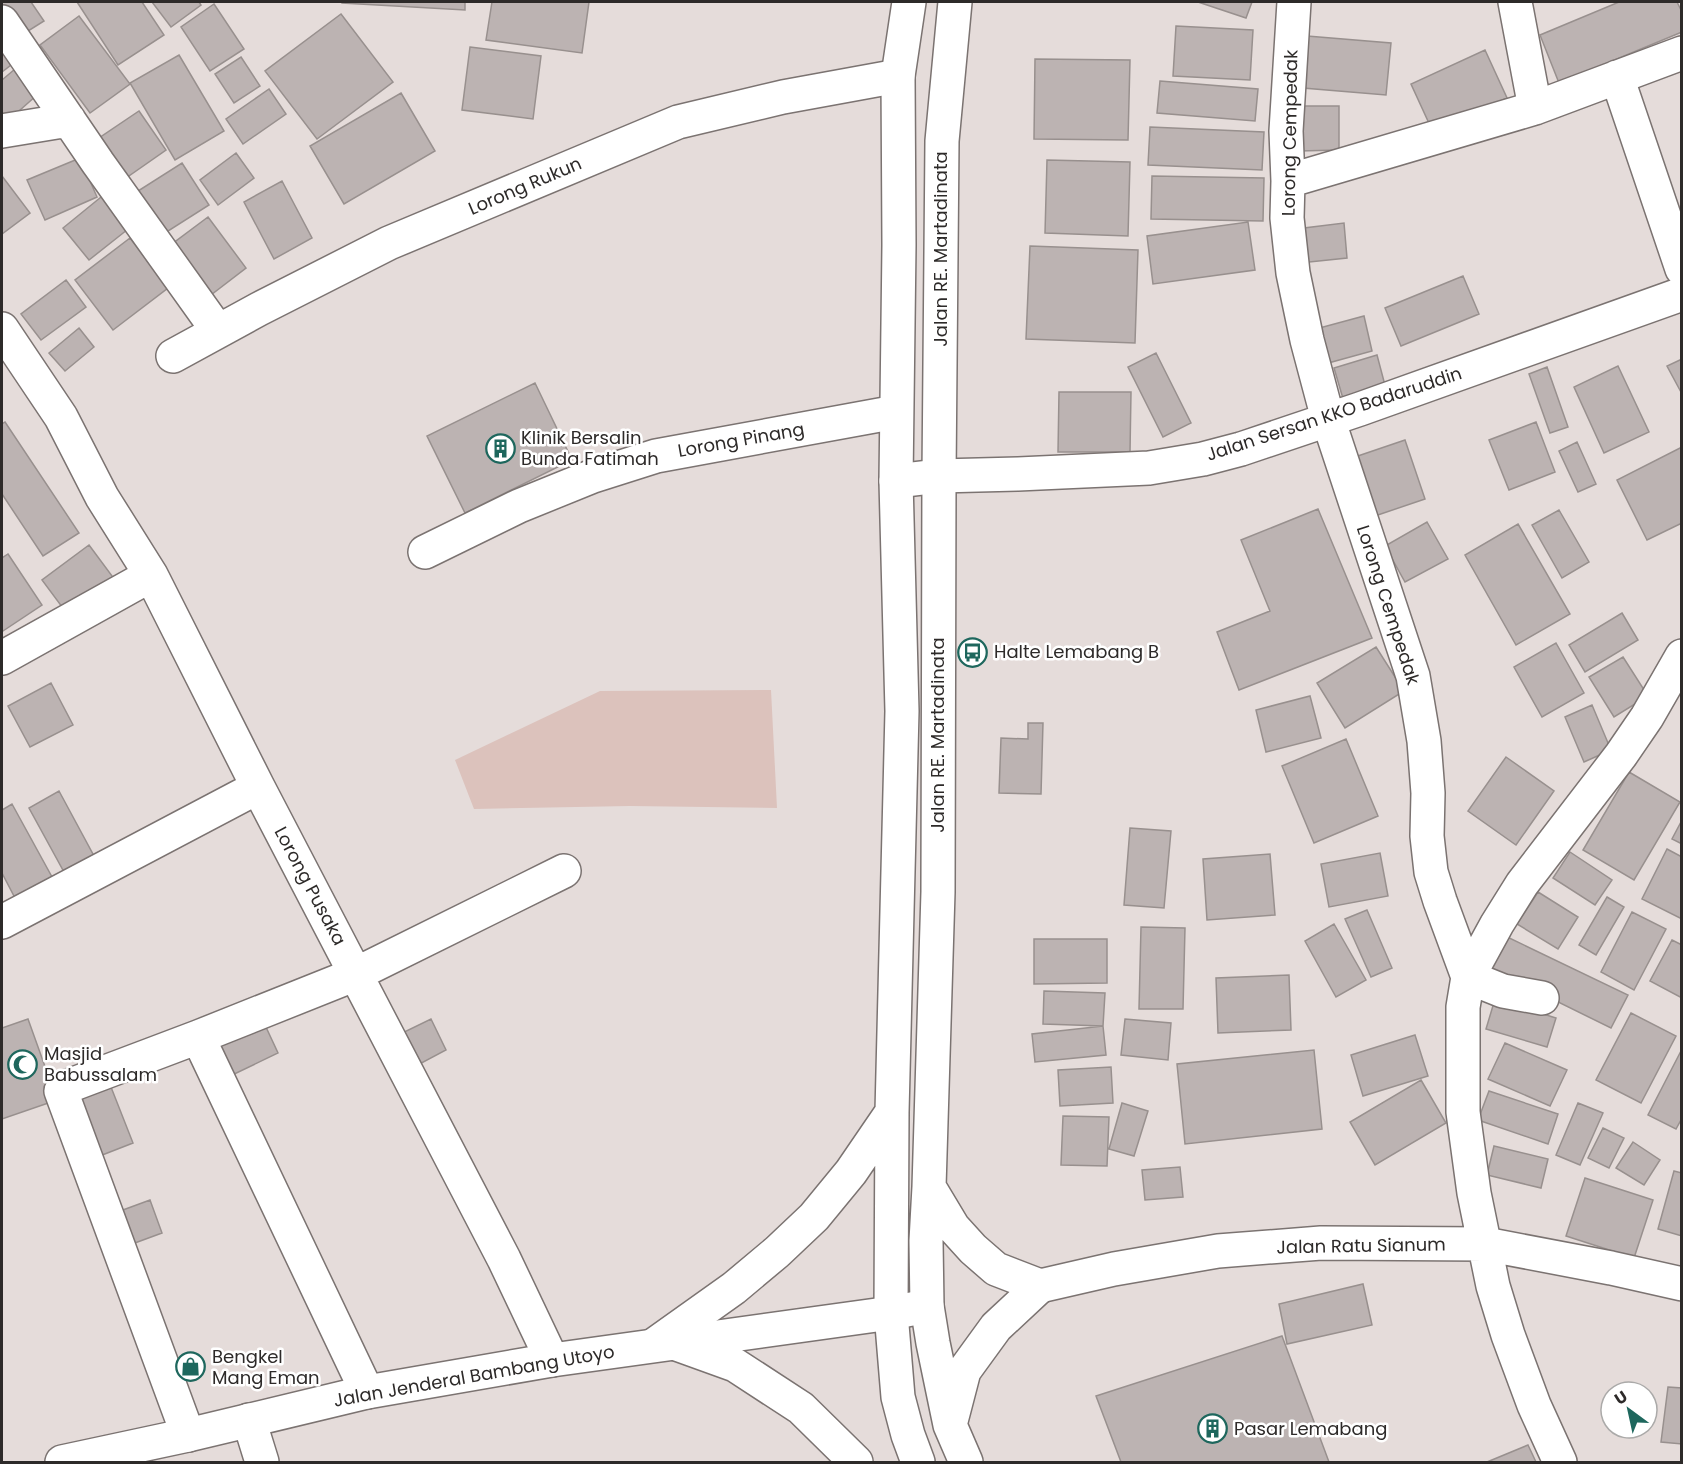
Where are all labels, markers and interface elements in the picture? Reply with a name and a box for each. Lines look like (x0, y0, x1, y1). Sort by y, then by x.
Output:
street label: Lorong Cempedak (1276, 49, 1303, 216)
street label: Lorong Rukun (464, 150, 585, 221)
street label: Jalan RE. Martadinata (928, 151, 953, 347)
street label: Jalan Sersan KKO Badaruddin (1203, 360, 1465, 467)
street label: Lorong Pinang (676, 416, 806, 463)
place label: Klinik Bersalin Bunda Fatimah (521, 425, 659, 471)
building icon: Klinik Bersalin Bunda Fatimah (484, 432, 516, 464)
street label: Lorong Cempedak (1351, 522, 1426, 689)
bus stop icon: Halte Lemabang B (957, 636, 989, 668)
street label: Jalan RE. Martadinata (925, 637, 950, 833)
place label: Halte Lemabang B (994, 639, 1159, 664)
street label: Lorong Pusaka (269, 822, 352, 949)
place label: Masjid Babussalam (44, 1041, 157, 1087)
mosque icon: Masjid Babussalam (7, 1048, 39, 1080)
street label: Jalan Ratu Sianum (1276, 1232, 1446, 1259)
street label: Jalan Jenderal Bambang Utoyo (332, 1338, 616, 1413)
place label: Bengkel Mang Eman (212, 1344, 320, 1390)
shop icon: Bengkel Mang Eman (175, 1351, 207, 1383)
north arrow (1599, 1380, 1659, 1440)
text: U (1610, 1385, 1632, 1411)
building icon: Pasar Lemabang (1197, 1413, 1229, 1445)
place label: Pasar Lemabang (1234, 1416, 1387, 1441)

